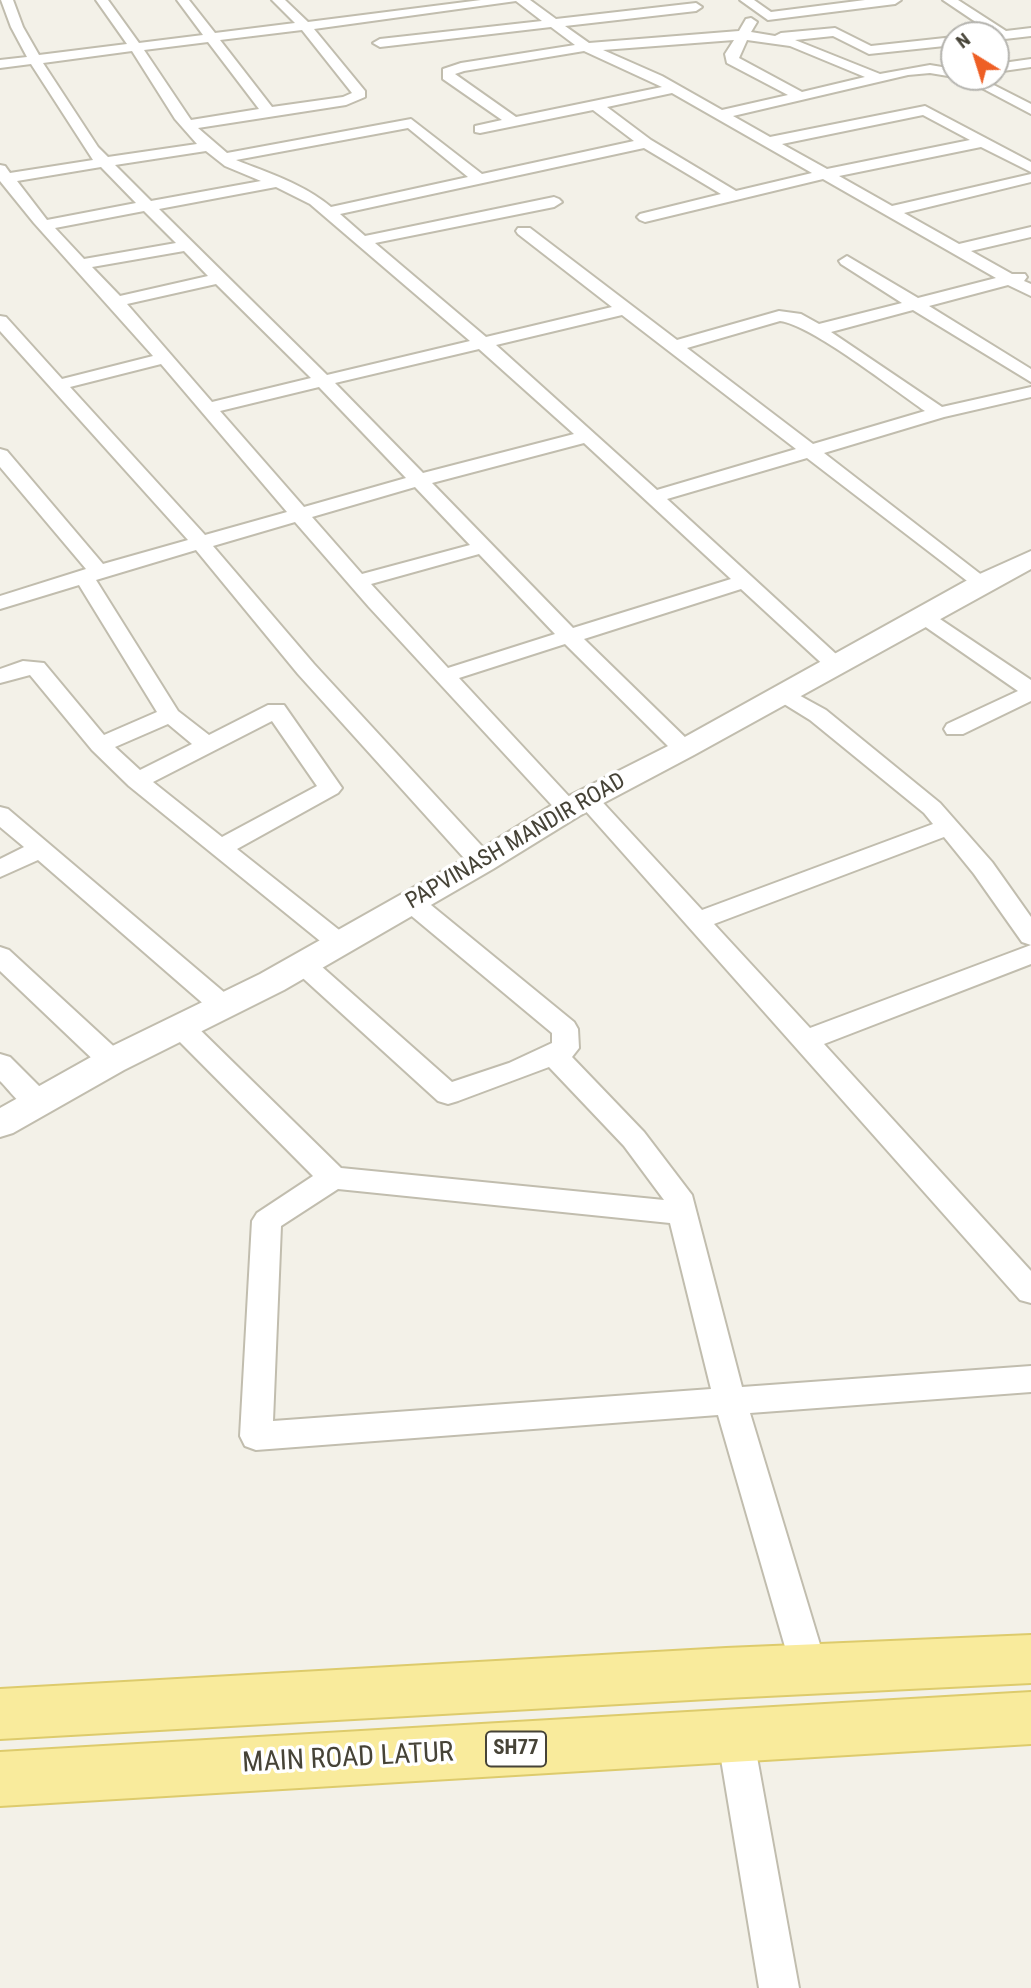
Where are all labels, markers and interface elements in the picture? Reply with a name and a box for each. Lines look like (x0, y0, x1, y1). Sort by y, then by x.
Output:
north arrow (940, 21, 1010, 91)
text: N (951, 28, 975, 53)
street label: PAPVINASH MANDIR ROAD (401, 768, 631, 916)
road number: SH77 (486, 1732, 546, 1766)
street label: MAIN ROAD LATUR (242, 1737, 454, 1781)

